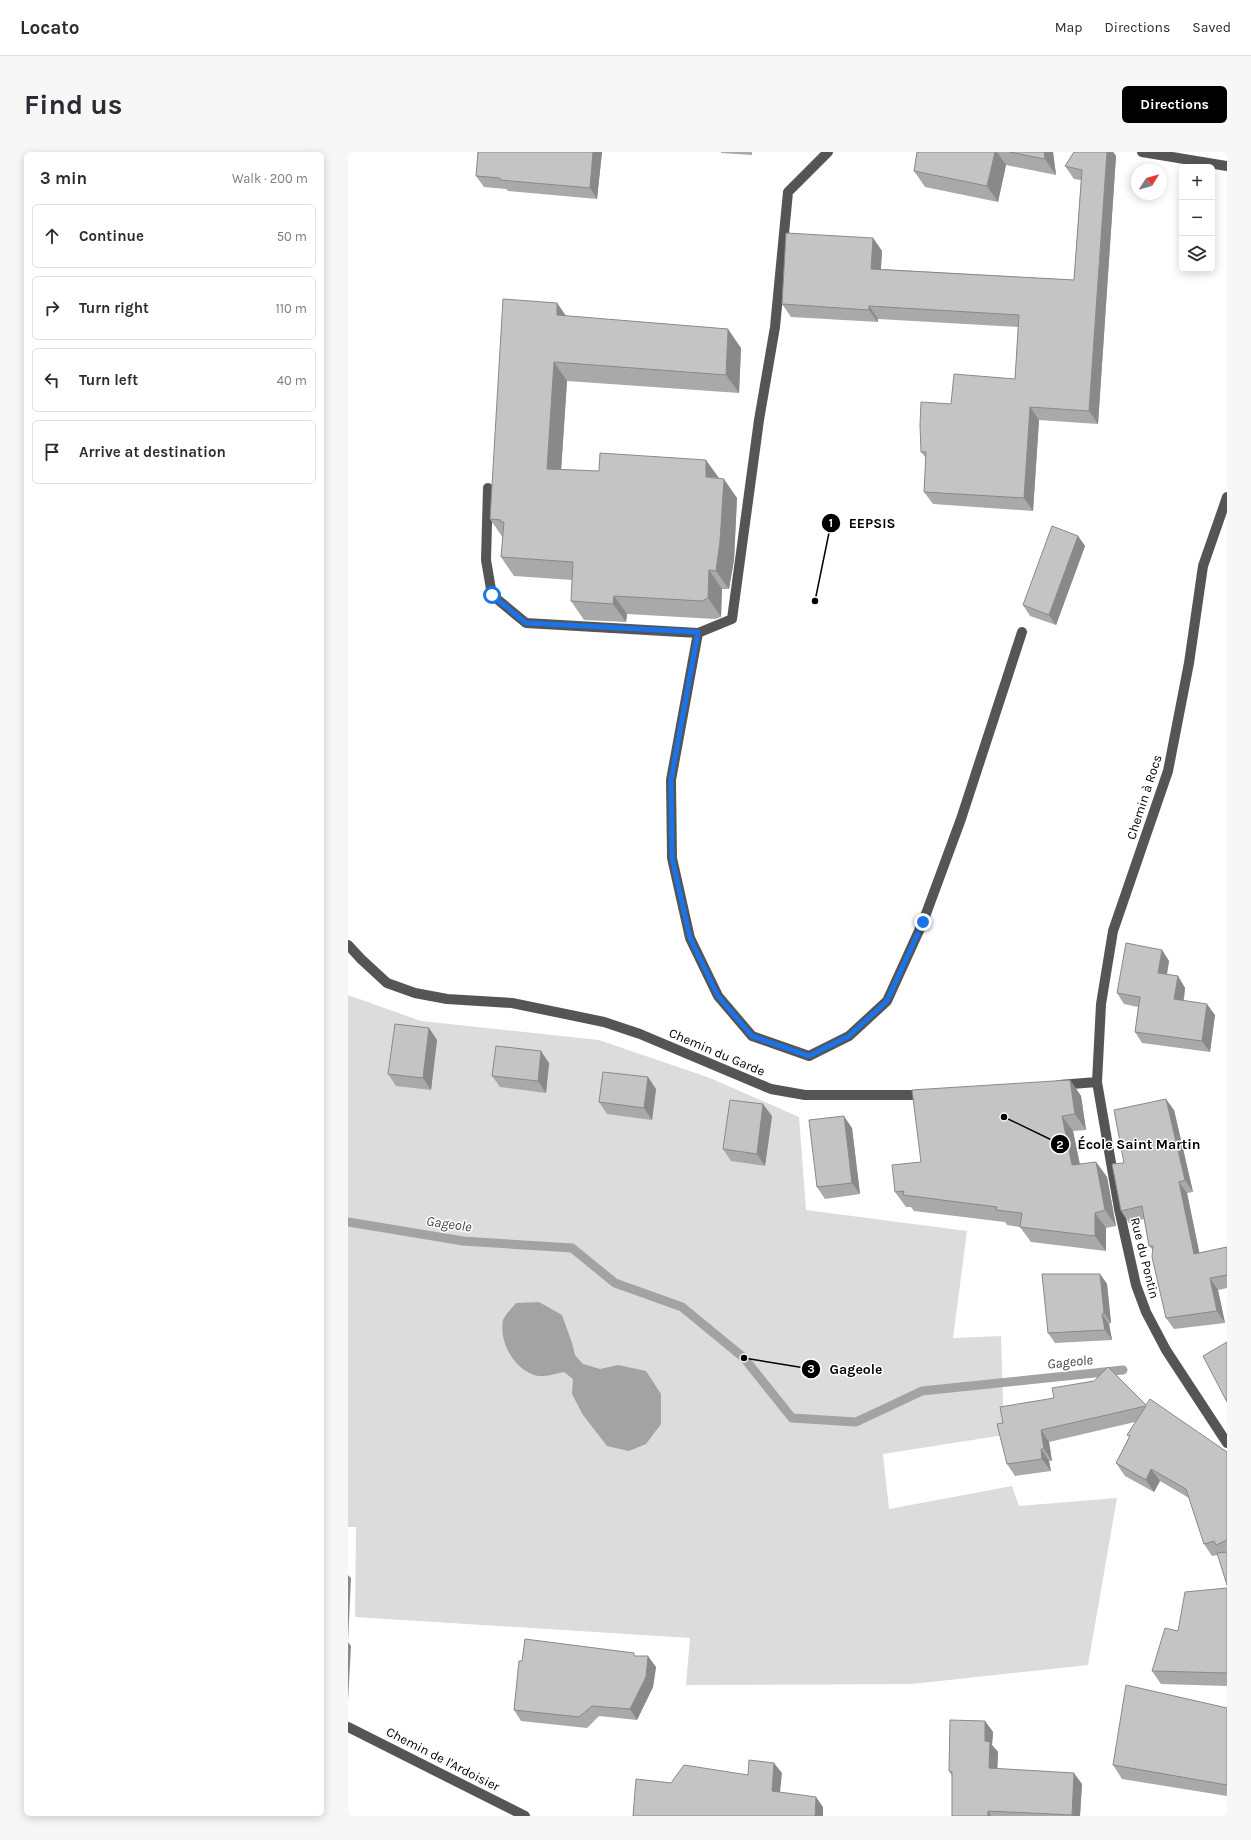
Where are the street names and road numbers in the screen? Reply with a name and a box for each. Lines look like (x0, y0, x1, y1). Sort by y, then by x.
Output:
street label: Chemin à Rocs (1123, 753, 1165, 841)
street label: Chemin du Garde (667, 1025, 768, 1079)
street label: Rue du Pontin (1128, 1216, 1162, 1300)
street label: Chemin de l'Ardoisier (384, 1724, 502, 1794)

